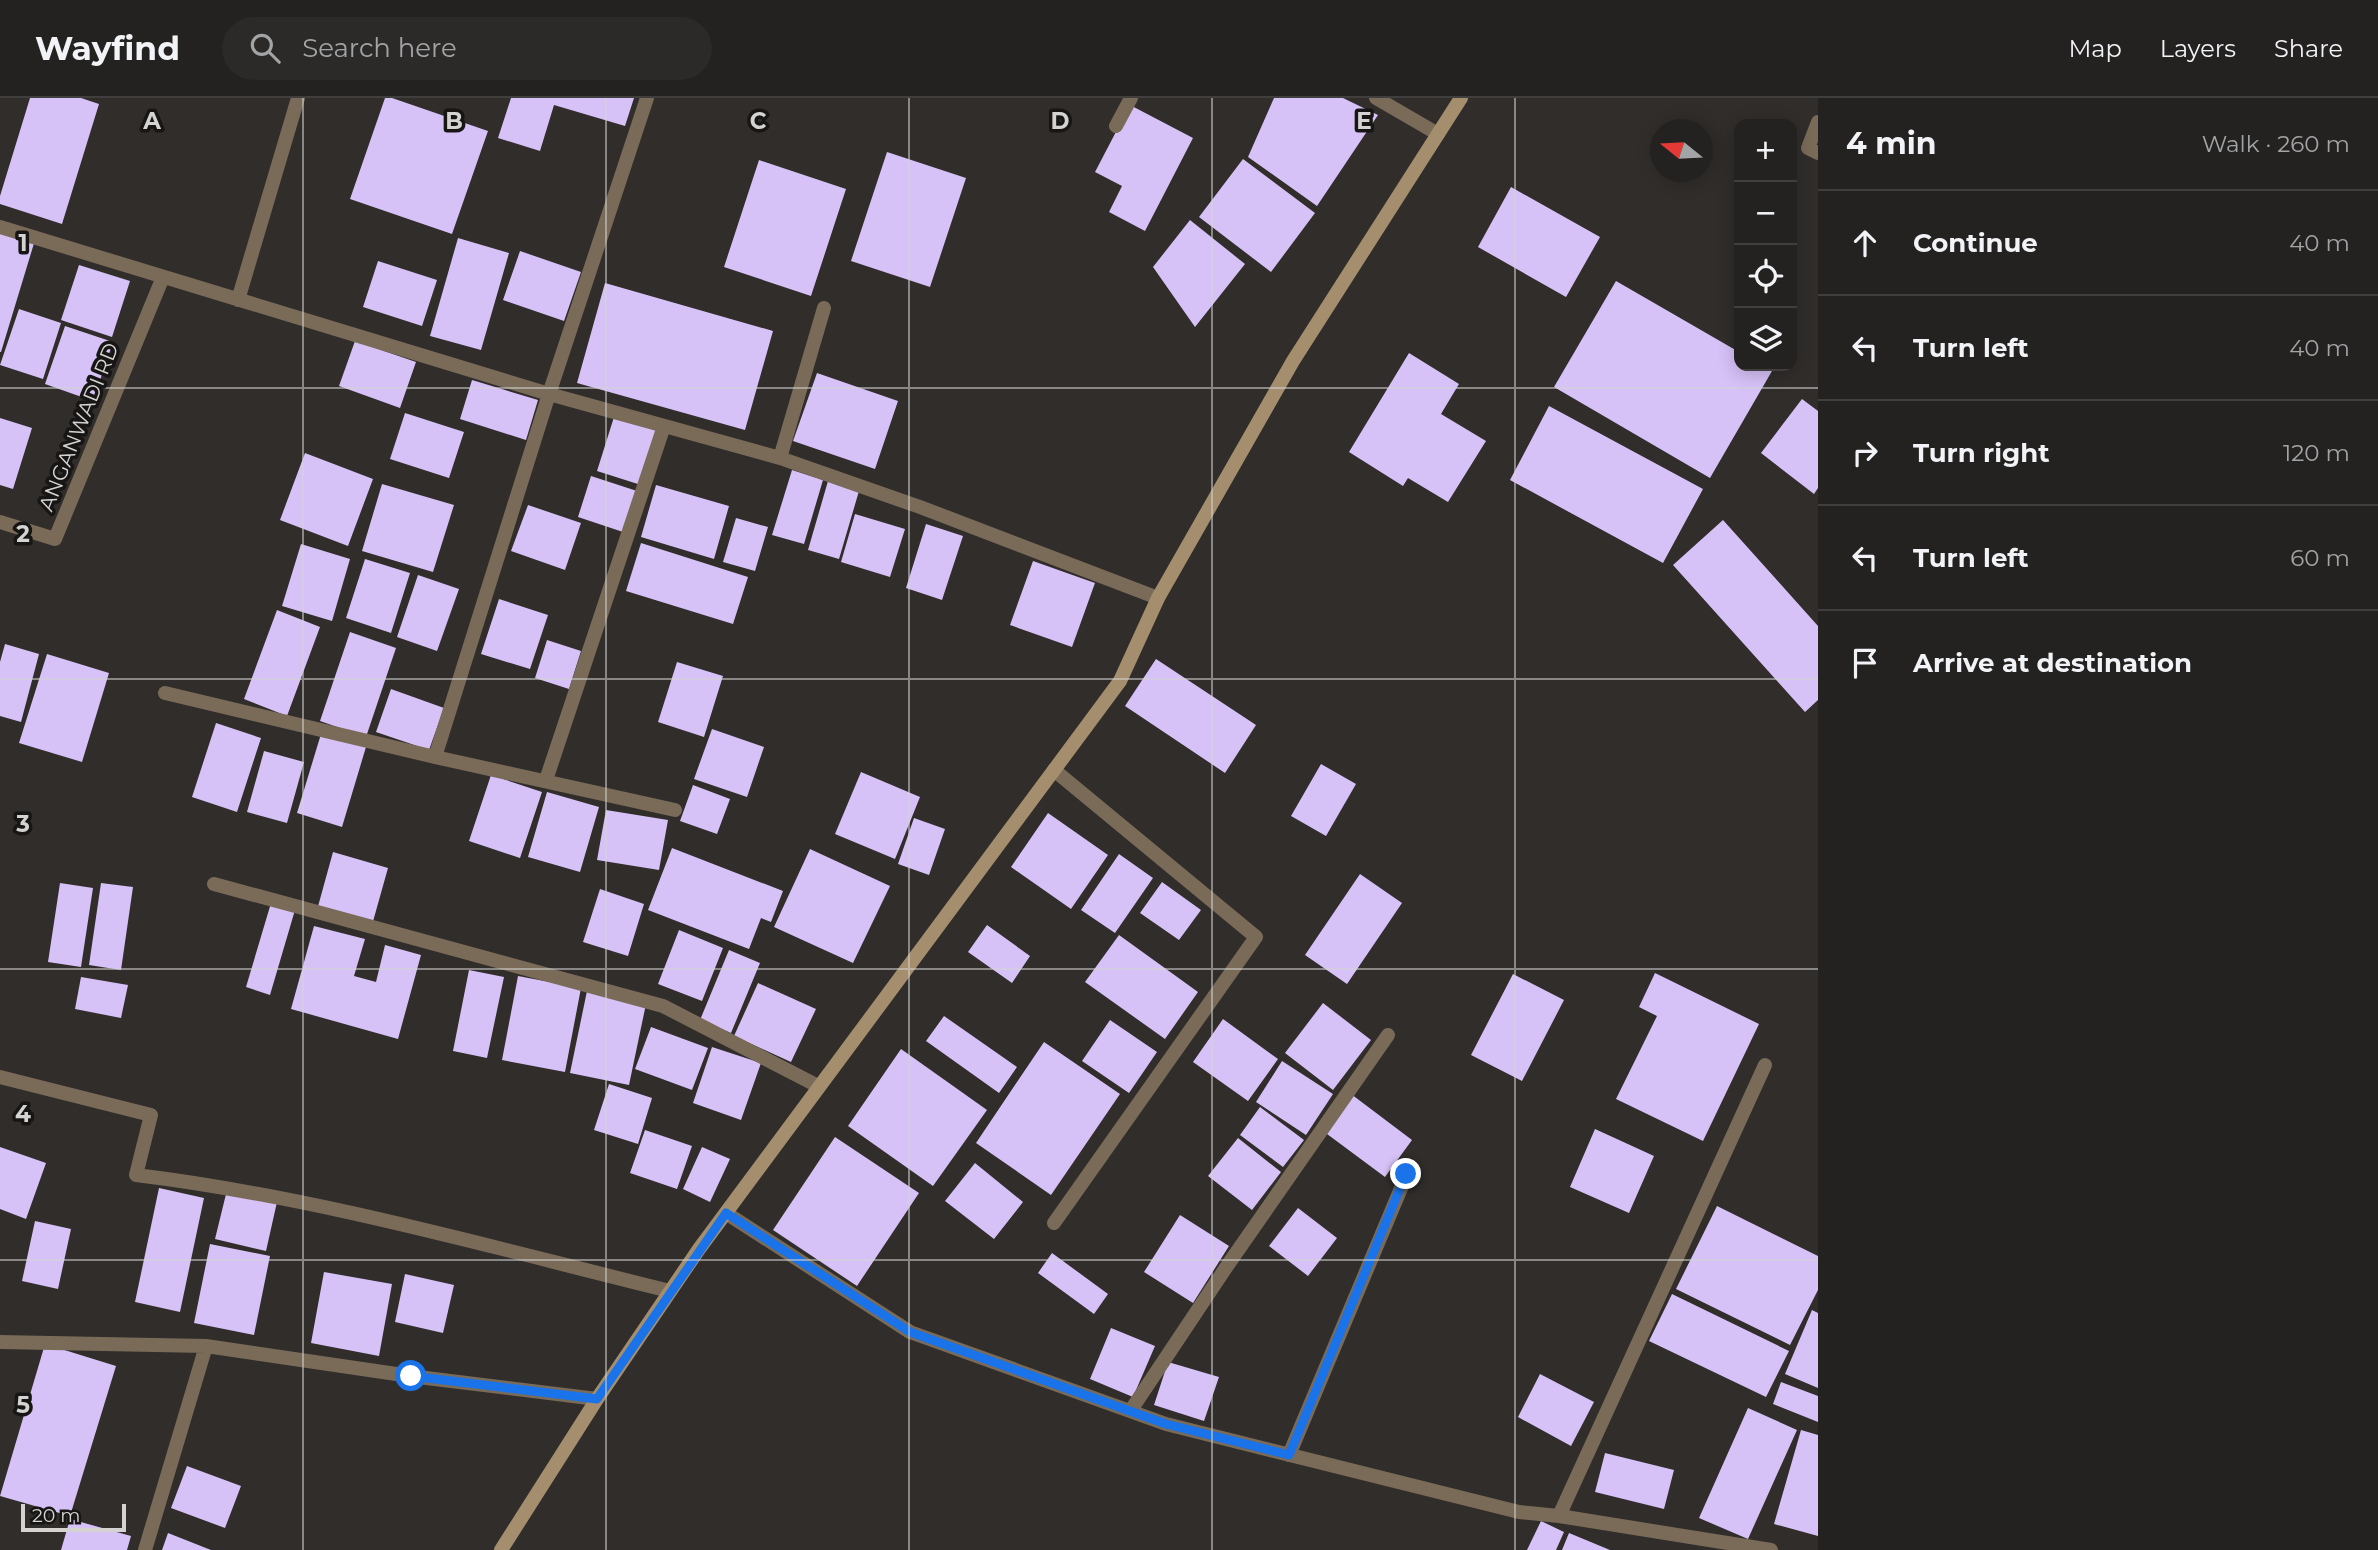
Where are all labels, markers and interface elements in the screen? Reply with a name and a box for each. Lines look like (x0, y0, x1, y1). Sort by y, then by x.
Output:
search box (222, 17, 712, 80)
text: Wayfind (35, 28, 180, 68)
icon: search (246, 29, 284, 67)
text: Search here (302, 32, 457, 64)
text: Map (2068, 34, 2122, 63)
text: Layers (2160, 34, 2236, 63)
text: Share (2274, 34, 2343, 63)
text: A (142, 107, 161, 135)
text: B (445, 107, 463, 135)
text: C (750, 107, 767, 135)
text: D (1051, 107, 1070, 135)
text: E (1356, 107, 1372, 135)
north arrow (1650, 119, 1713, 182)
map controls (1734, 119, 1797, 371)
button: + (1734, 119, 1797, 182)
text: 4 min (1846, 125, 1936, 162)
text: Walk · 260 m (2202, 130, 2350, 158)
button: − (1734, 182, 1797, 245)
icon: ahead (1846, 224, 1884, 262)
text: Continue (1913, 227, 2038, 259)
text: 1 (18, 229, 28, 257)
text: 40 m (2289, 229, 2350, 257)
button: locate (1734, 245, 1797, 308)
button: layers (1734, 308, 1797, 371)
icon: left (1846, 329, 1884, 367)
text: Turn left (1913, 332, 2029, 364)
text: 40 m (2289, 334, 2350, 362)
street label: ANGANWADI RD (33, 339, 124, 515)
icon: right (1846, 434, 1884, 472)
text: Turn right (1913, 437, 2049, 469)
text: 120 m (2283, 439, 2350, 467)
text: 2 (16, 520, 30, 548)
icon: left (1846, 539, 1884, 577)
text: Turn left (1913, 542, 2029, 574)
text: 60 m (2290, 544, 2350, 572)
icon: arrive (1846, 644, 1884, 682)
text: Arrive at destination (1913, 647, 2192, 679)
text: 3 (15, 810, 30, 838)
text: 4 (15, 1100, 31, 1128)
route end (1390, 1158, 1421, 1189)
route start (395, 1360, 426, 1391)
text: 5 (16, 1391, 30, 1419)
scale bar (21, 1501, 126, 1533)
text: 20 m (32, 1504, 80, 1527)

